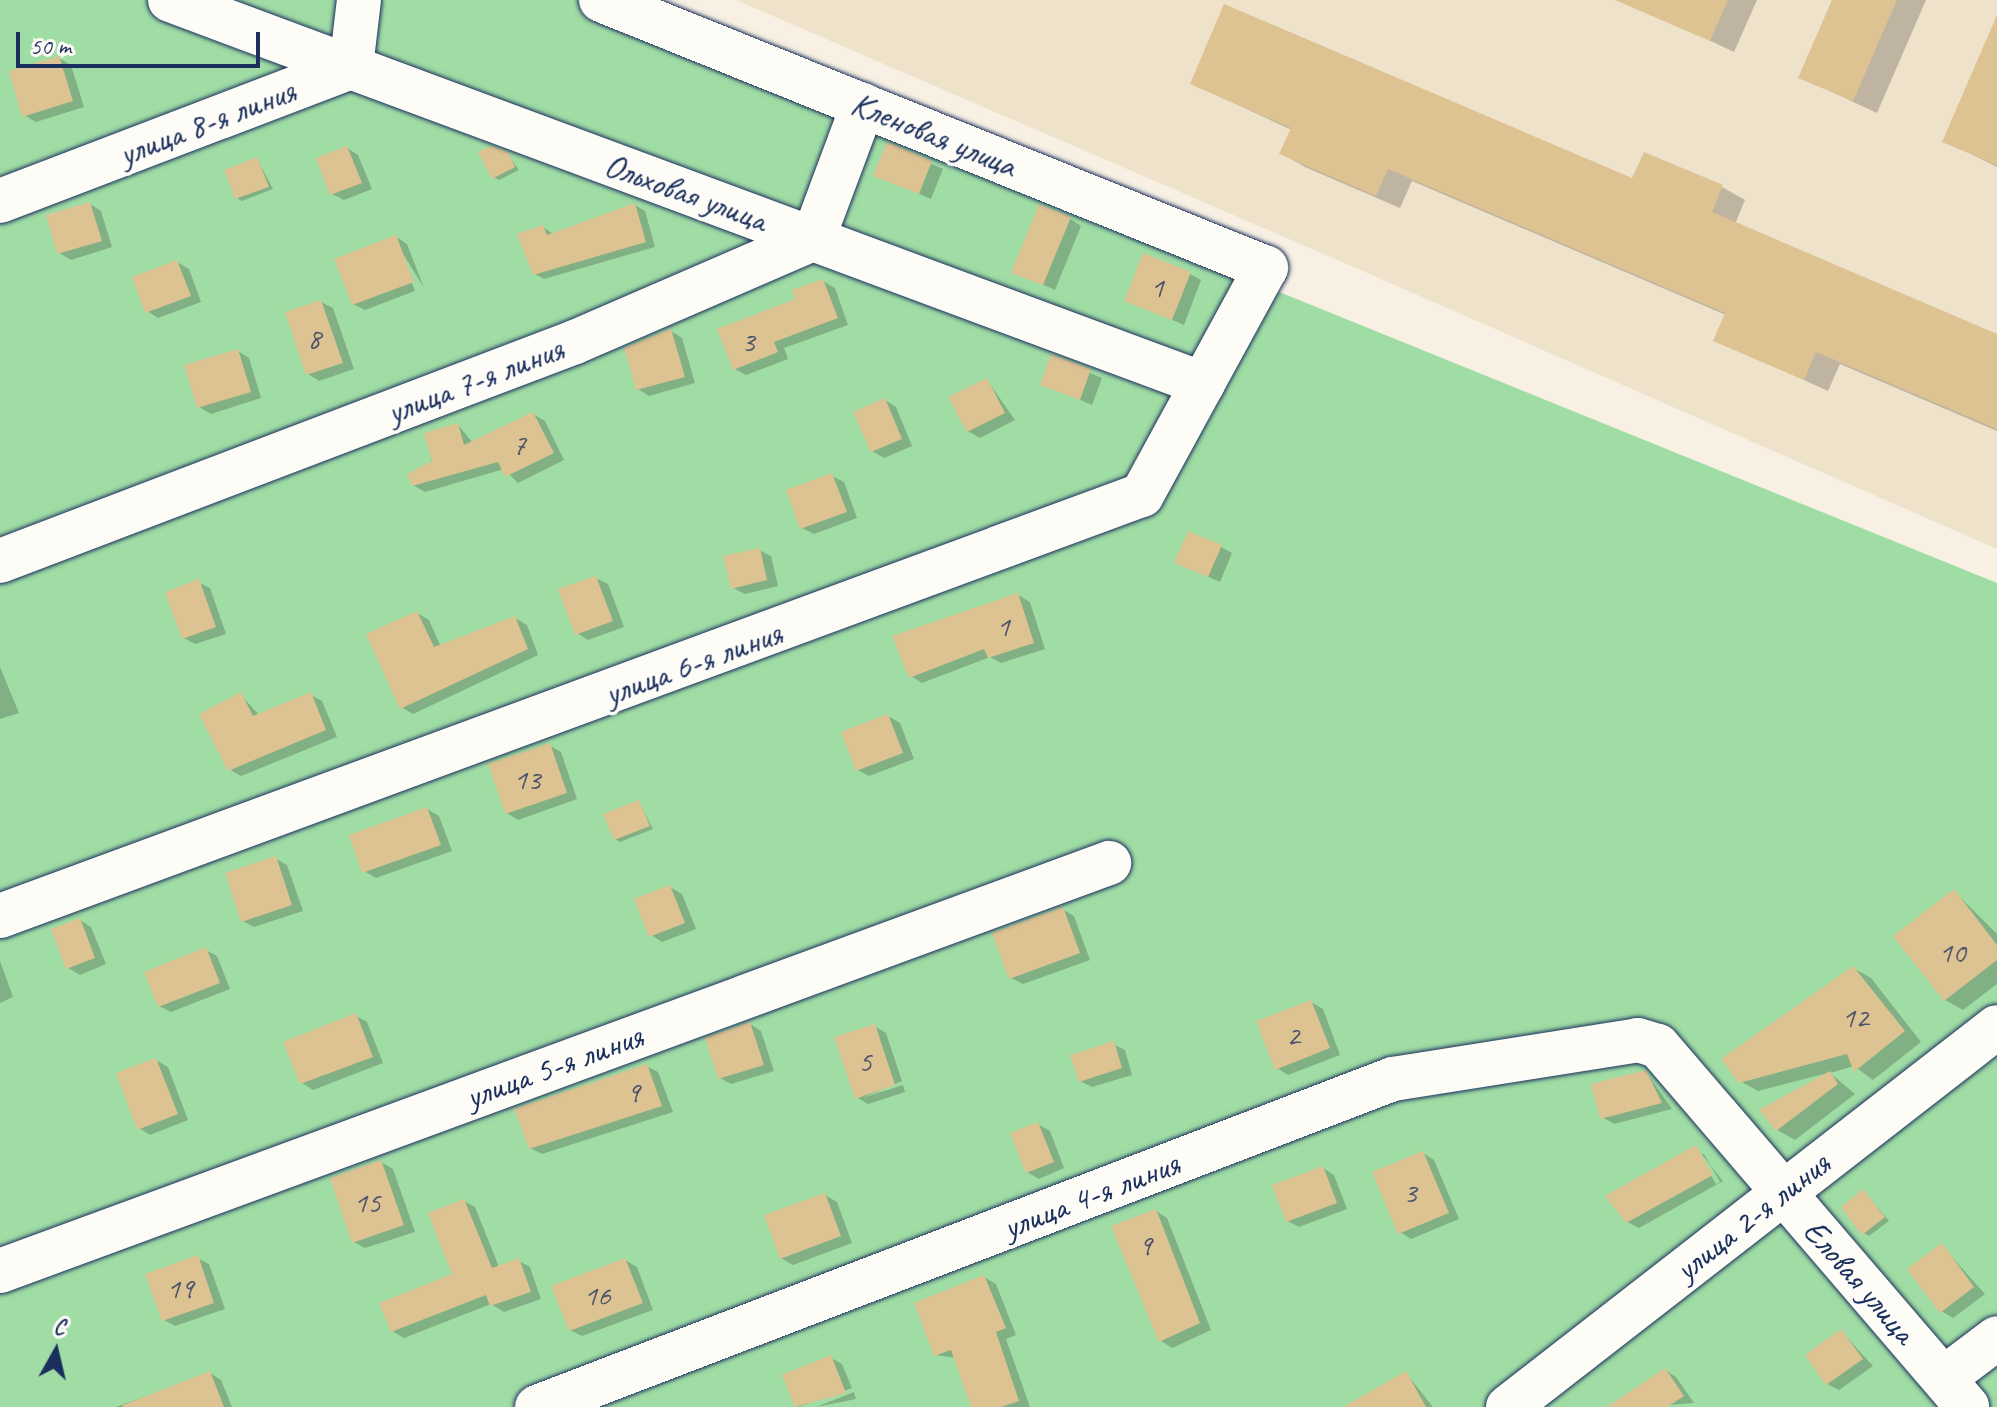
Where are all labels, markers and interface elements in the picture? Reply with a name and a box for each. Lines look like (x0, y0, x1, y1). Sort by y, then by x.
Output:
scale bar (20, 16, 264, 66)
text: 50 m (30, 31, 71, 61)
street label: улица 8-я линия (113, 70, 301, 174)
street label: Кленовая улица (845, 82, 1023, 186)
street label: Ольховая улица (599, 144, 773, 240)
house number: 1 (1150, 269, 1164, 305)
house number: 8 (307, 320, 321, 356)
house number: 3 (741, 323, 755, 359)
street label: улица 7-я линия (381, 328, 569, 432)
house number: 7 (512, 426, 526, 462)
house number: 1 (996, 608, 1010, 644)
street label: улица 6-я линия (599, 612, 787, 714)
house number: 13 (514, 761, 540, 797)
house number: 10 (1939, 934, 1965, 970)
house number: 12 (1842, 999, 1868, 1035)
street label: улица 5-я линия (460, 1015, 648, 1117)
house number: 2 (1286, 1017, 1300, 1053)
house number: 5 (858, 1043, 872, 1079)
house number: 9 (626, 1074, 640, 1110)
street label: улица 4-я линия (997, 1143, 1185, 1247)
street label: улица 2-я линия (1666, 1143, 1838, 1289)
house number: 3 (1403, 1174, 1417, 1210)
house number: 15 (354, 1184, 380, 1220)
street label: Еловая улица (1795, 1211, 1925, 1351)
house number: 9 (1138, 1227, 1152, 1263)
house number: 19 (167, 1270, 193, 1306)
house number: 16 (584, 1277, 610, 1313)
north arrow (16, 1311, 96, 1391)
text: С (52, 1313, 67, 1342)

